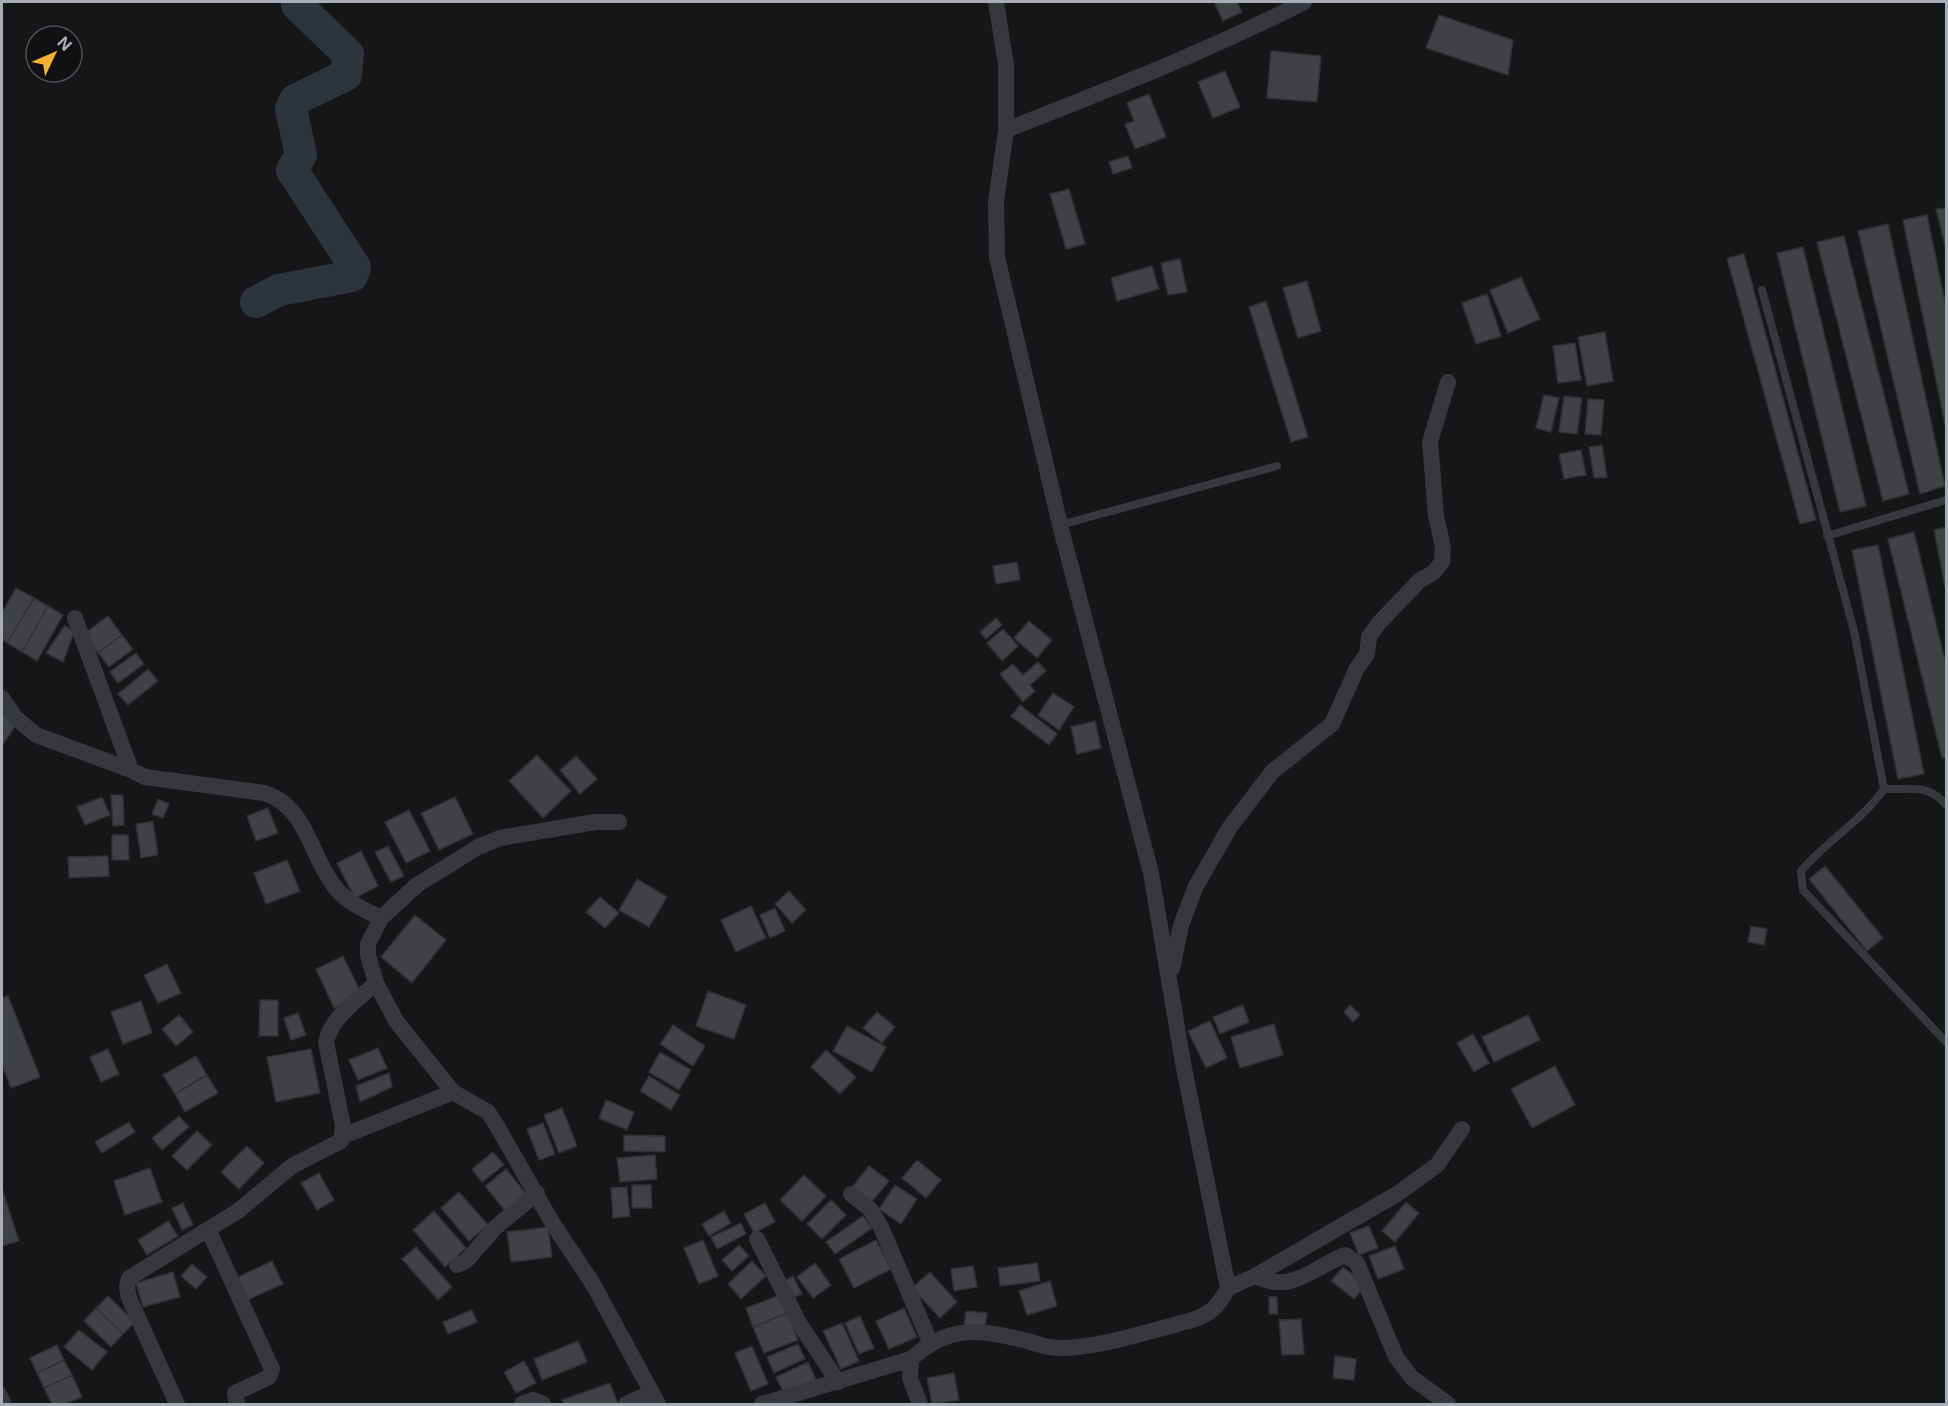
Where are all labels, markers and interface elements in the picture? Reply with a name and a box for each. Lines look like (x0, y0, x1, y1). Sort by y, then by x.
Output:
north arrow (24, 24, 84, 84)
text: N (53, 32, 76, 55)

